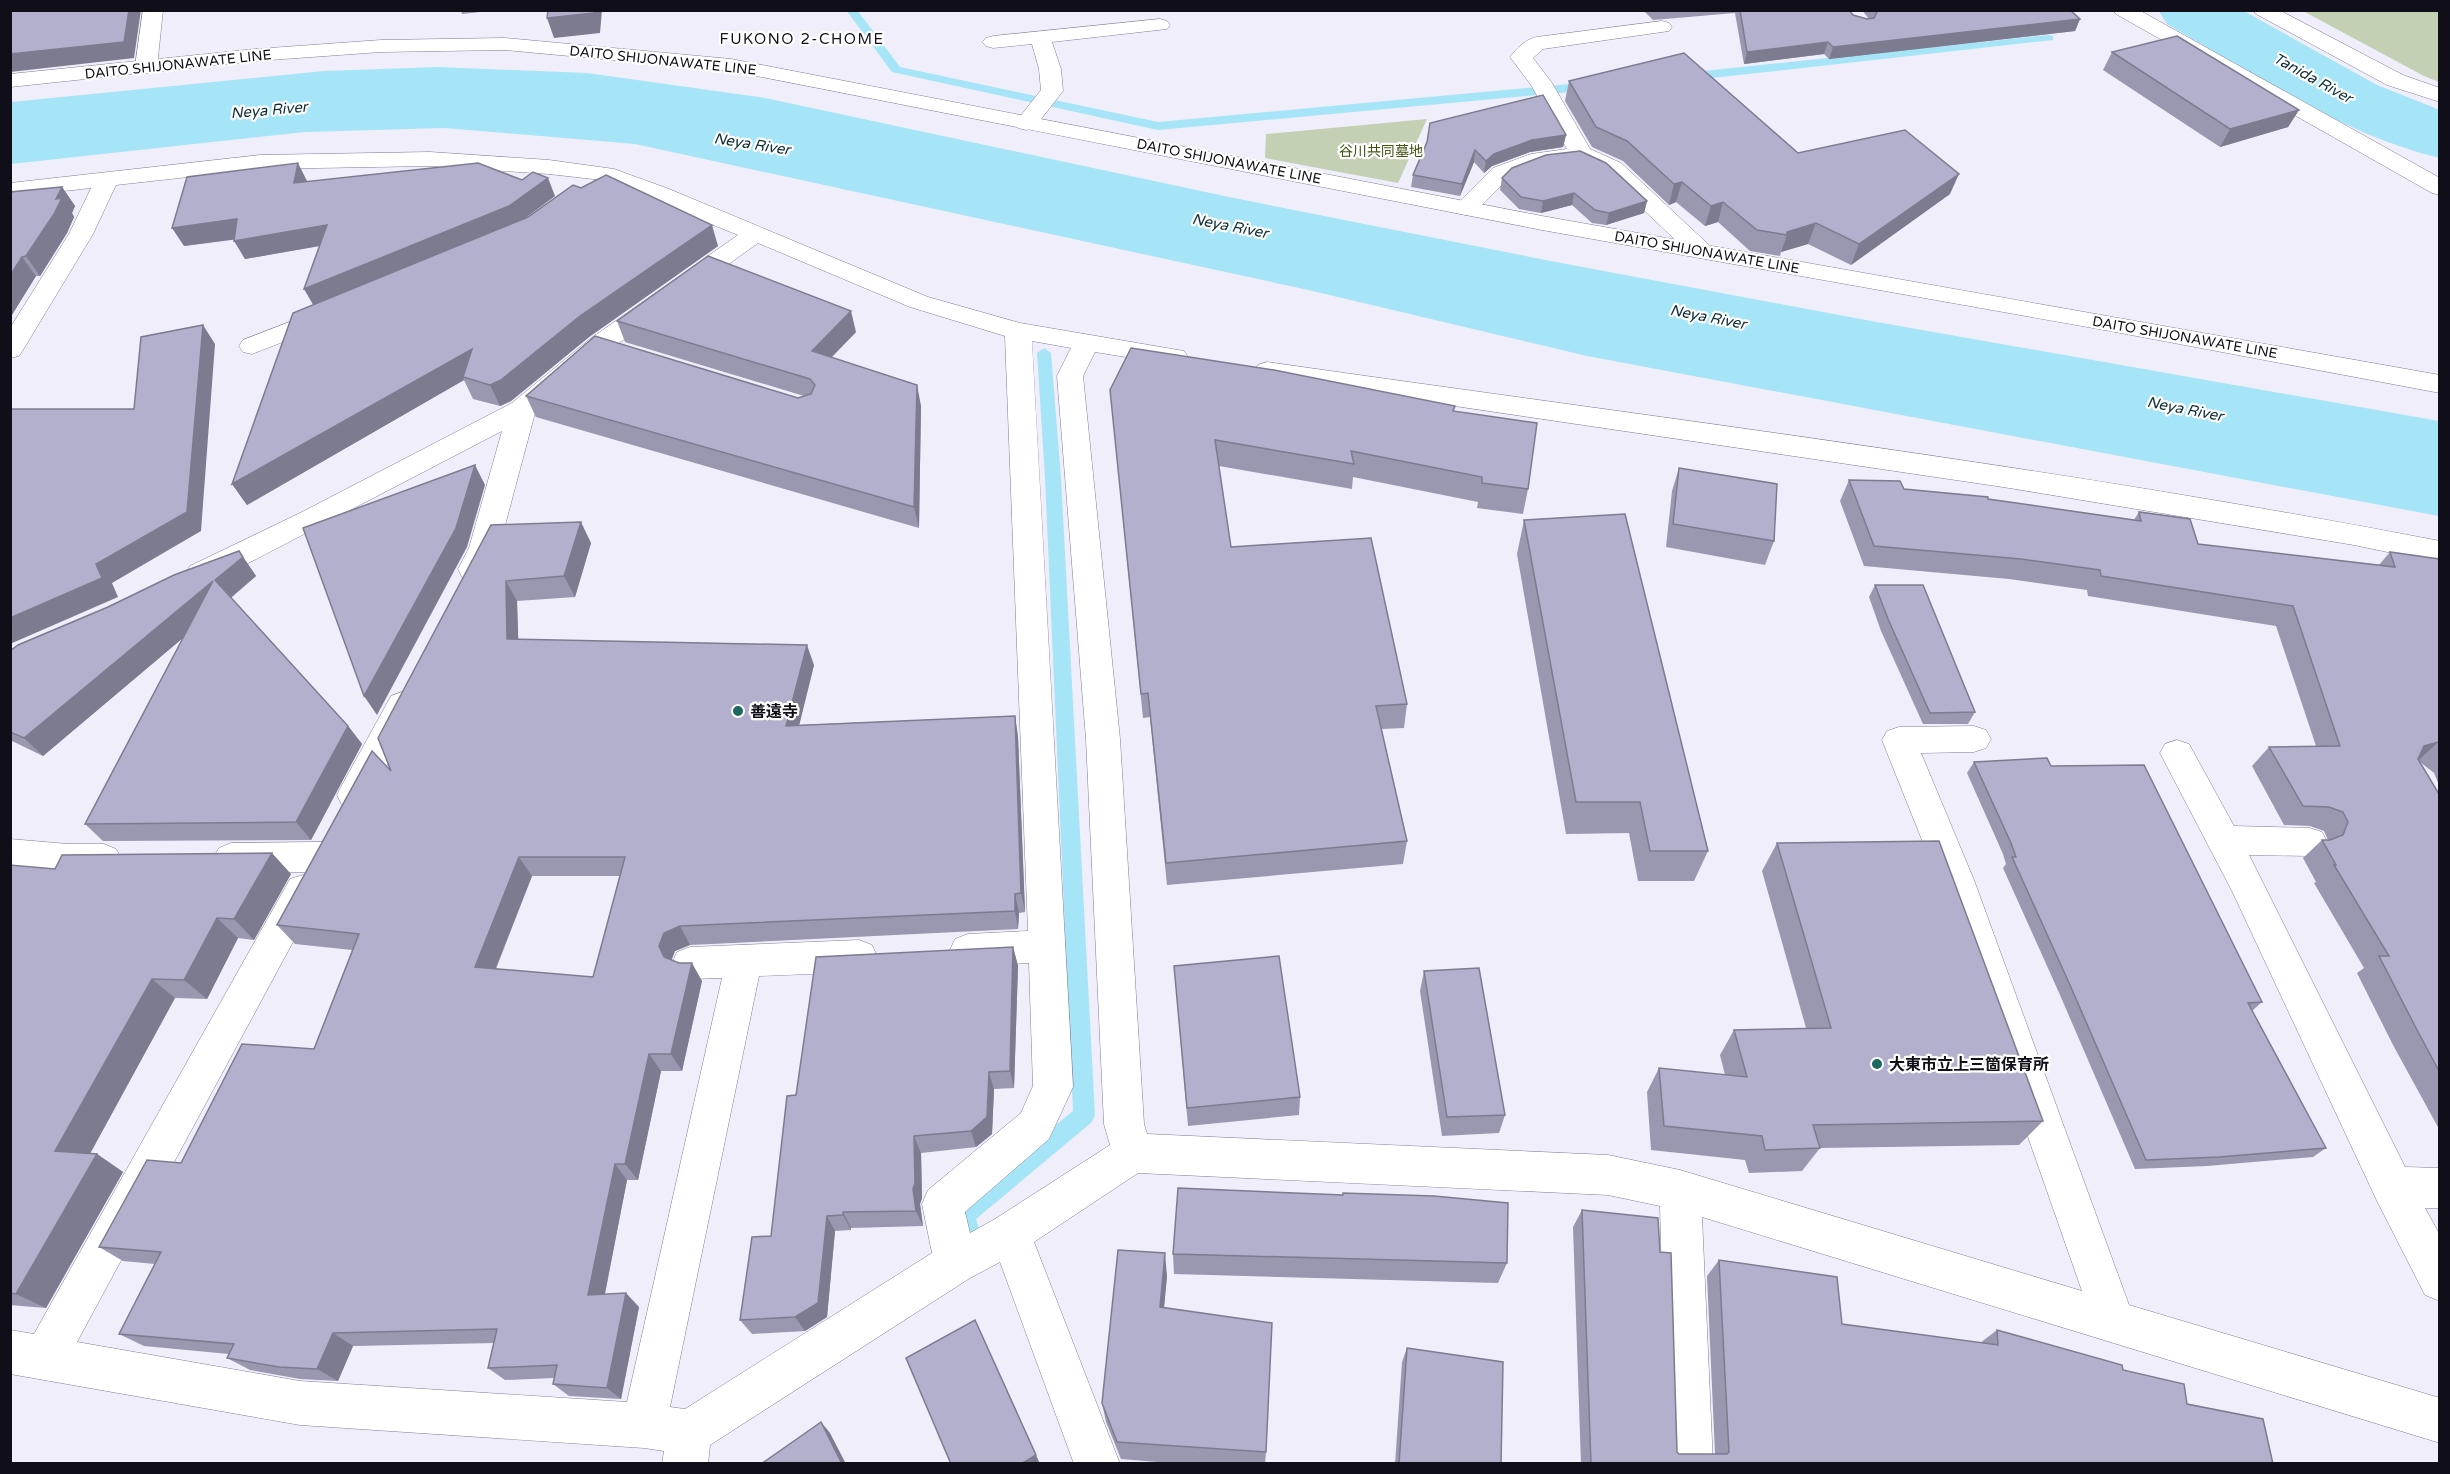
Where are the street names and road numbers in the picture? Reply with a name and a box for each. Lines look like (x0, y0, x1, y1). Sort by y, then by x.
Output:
street label: DAITO SHIJONAWATE LINE (569, 42, 757, 79)
street label: DAITO SHIJONAWATE LINE (84, 46, 272, 83)
street label: DAITO SHIJONAWATE LINE (1135, 135, 1323, 188)
street label: DAITO SHIJONAWATE LINE (1613, 228, 1801, 277)
street label: DAITO SHIJONAWATE LINE (2091, 313, 2279, 362)

